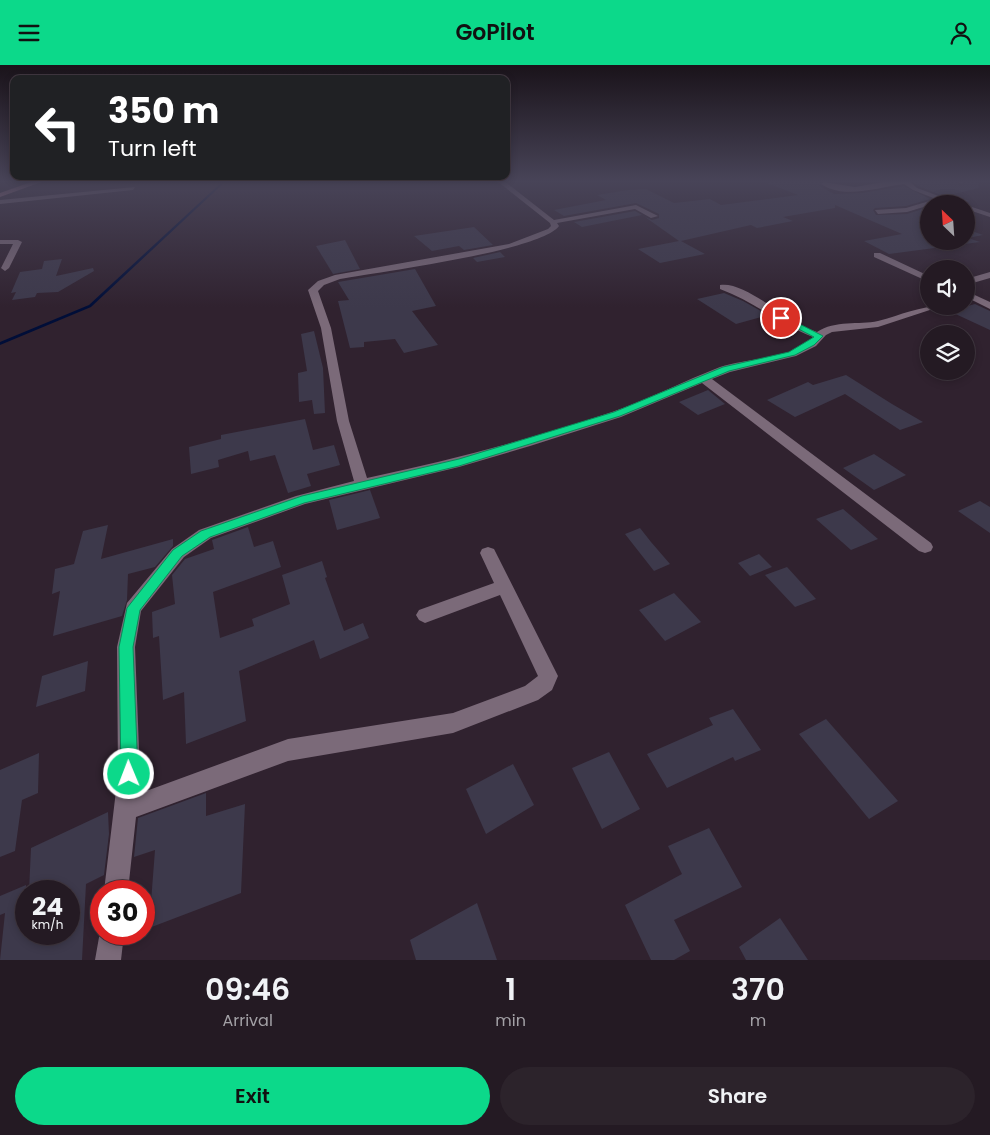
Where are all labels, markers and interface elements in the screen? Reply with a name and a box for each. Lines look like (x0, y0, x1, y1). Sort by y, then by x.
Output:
text: GoPilot (455, 17, 535, 48)
icon: menu (15, 19, 43, 47)
icon: person (947, 19, 975, 47)
text: 350 m (108, 86, 219, 135)
icon: left (25, 95, 90, 160)
text: Turn left (108, 133, 196, 164)
north arrow (920, 195, 975, 250)
map controls (920, 195, 975, 380)
button: sound (920, 260, 975, 315)
pin (760, 297, 802, 339)
icon: arrive (767, 304, 795, 332)
button: layers (920, 325, 975, 380)
position arrow (102, 747, 154, 799)
speed limit sign: 30 (90, 880, 155, 945)
text: 24 (32, 889, 63, 924)
text: km/h (32, 916, 63, 933)
text: 09:46 (205, 968, 290, 1011)
text: 1 (505, 968, 516, 1011)
text: 370 (731, 968, 785, 1011)
text: Arrival (222, 1009, 273, 1032)
text: min (495, 1009, 526, 1032)
text: m (750, 1009, 766, 1032)
button: Exit (15, 1067, 490, 1125)
button: Share (500, 1067, 975, 1125)

